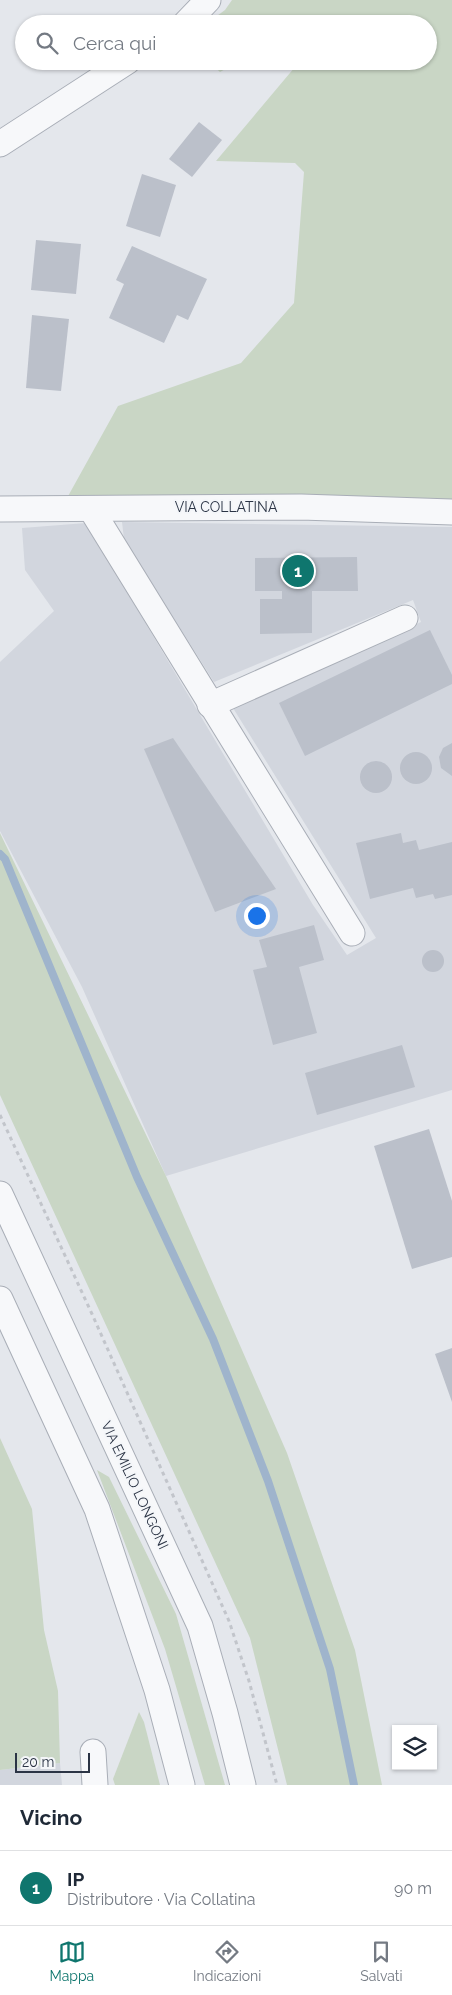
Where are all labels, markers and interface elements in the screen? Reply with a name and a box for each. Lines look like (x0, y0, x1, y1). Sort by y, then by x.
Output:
search box (15, 15, 437, 70)
icon: search (33, 29, 61, 57)
text: Cerca qui (73, 32, 156, 54)
street label: VIA COLLATINA (175, 499, 278, 515)
pin: 1 (282, 552, 314, 590)
your location (244, 903, 270, 929)
street label: VIA EMILIO LONGONI (98, 1418, 172, 1552)
map controls (392, 1725, 437, 1770)
button: layers (392, 1725, 437, 1770)
scale bar (15, 1750, 90, 1773)
text: 20 m (22, 1754, 54, 1770)
text: Vicino (20, 1805, 82, 1830)
text: IP (67, 1868, 84, 1890)
text: 1 (32, 1879, 40, 1898)
text: 90 m (394, 1879, 432, 1898)
text: Distributore · Via Collatina (67, 1890, 256, 1909)
tab: Mappa (49, 1938, 94, 1984)
tab: Indicazioni (193, 1938, 261, 1984)
tab: Salvati (360, 1938, 403, 1984)

